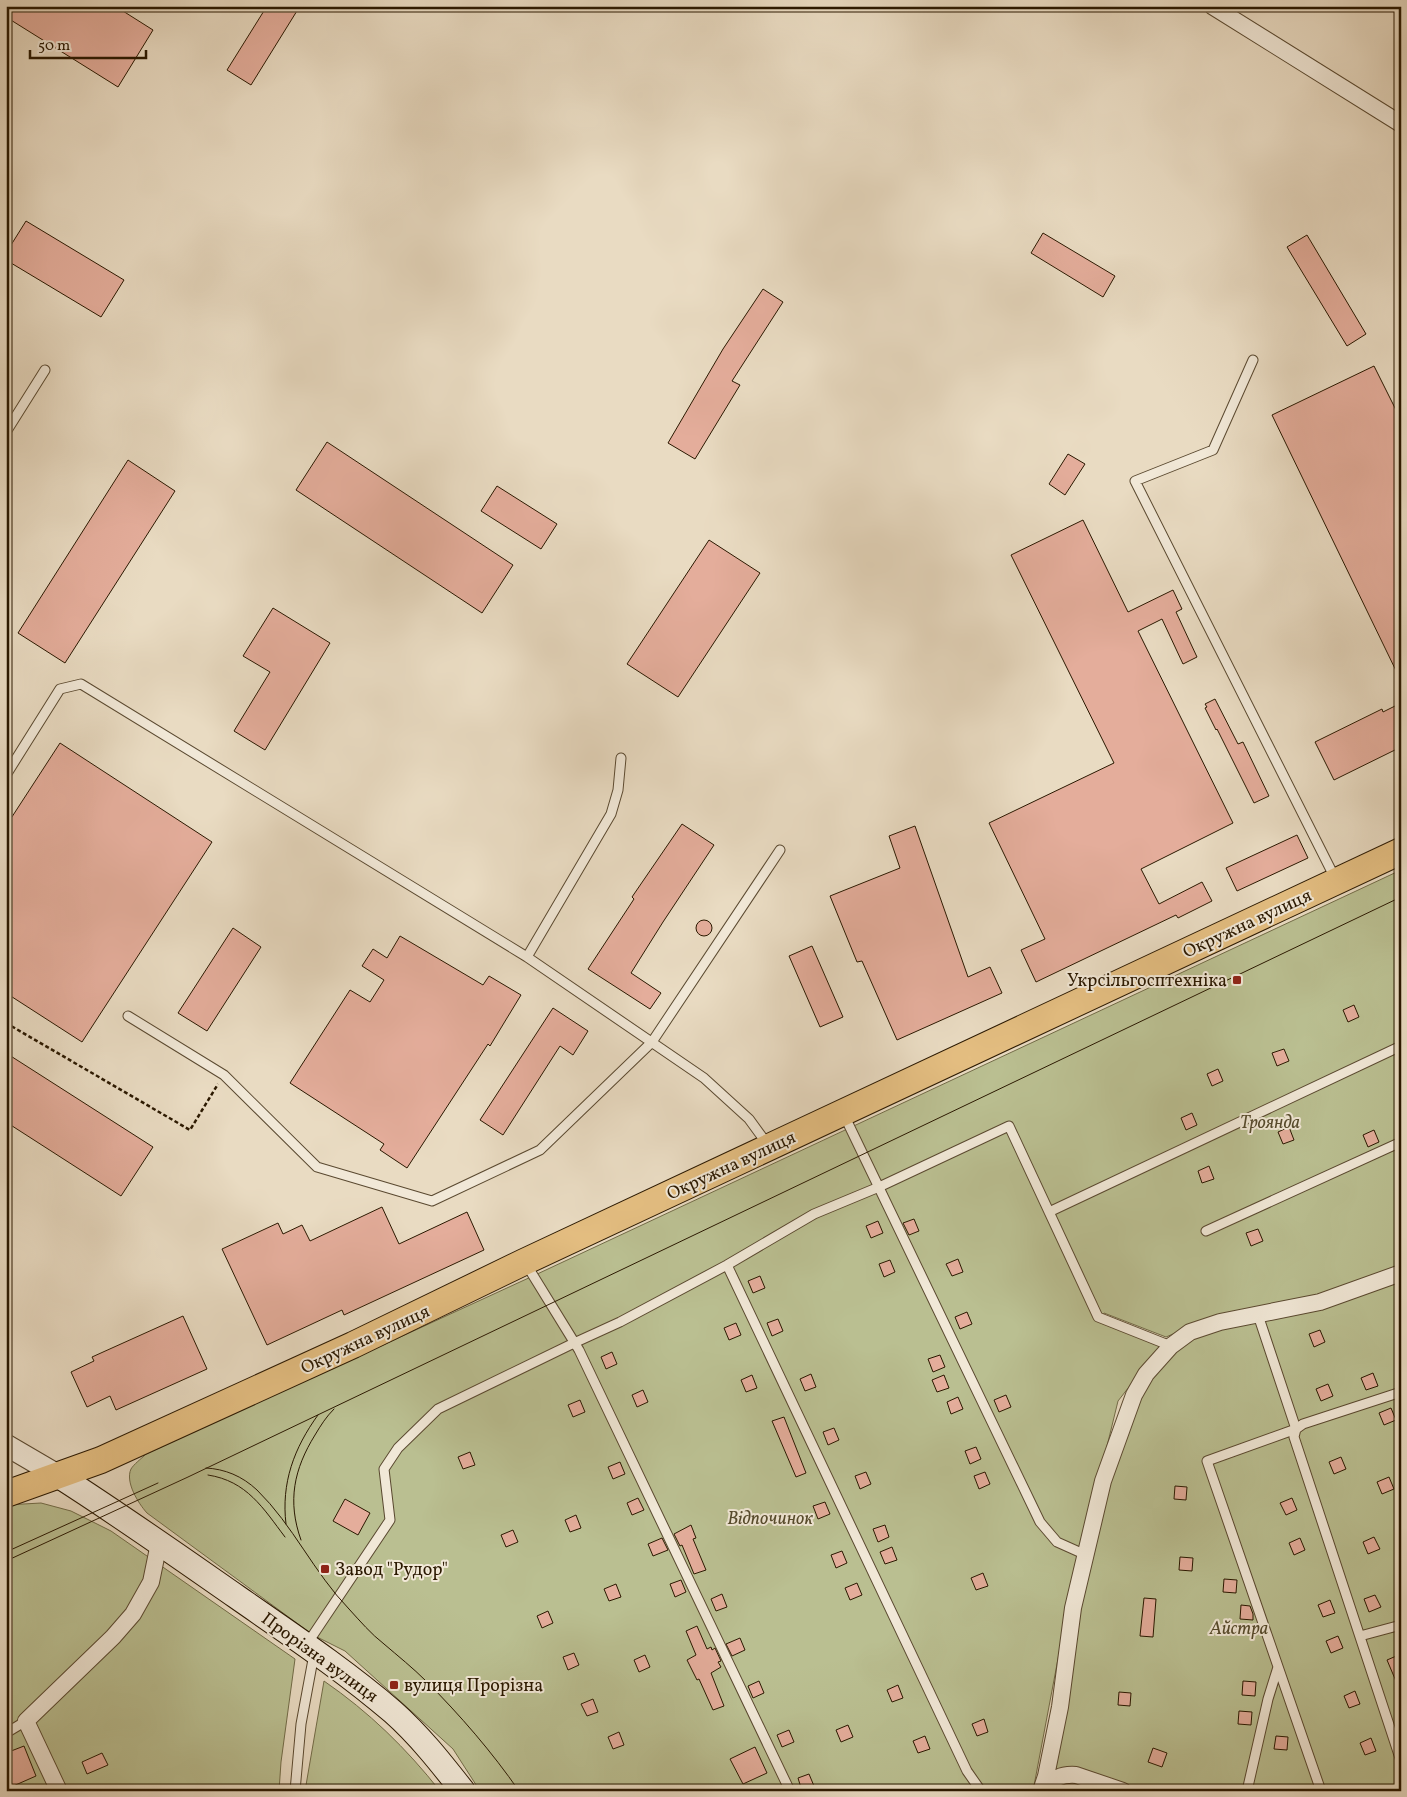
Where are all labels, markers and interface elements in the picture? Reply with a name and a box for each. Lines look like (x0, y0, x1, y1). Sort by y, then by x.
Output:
scale bar (30, 28, 146, 60)
text: 50 m (38, 36, 70, 57)
street label: Окружна вулиця (1179, 884, 1316, 965)
place label: Укрсільгосптехніка (1067, 969, 1227, 994)
marker: Укрсільгосптехніка (1231, 974, 1243, 986)
park label: Троянда (1240, 1111, 1300, 1136)
street label: Окружна вулиця (663, 1126, 800, 1207)
street label: Окружна вулиця (297, 1300, 434, 1381)
park label: Відпочинок (727, 1507, 813, 1532)
place label: Завод "Рудор" (335, 1558, 448, 1583)
marker: Завод "Рудор" (319, 1563, 331, 1575)
street label: Прорізна вулиця (255, 1607, 383, 1709)
park label: Айстра (1209, 1617, 1268, 1642)
place label: вулиця Прорізна (404, 1674, 543, 1699)
marker: вулиця Прорізна (388, 1679, 400, 1691)

